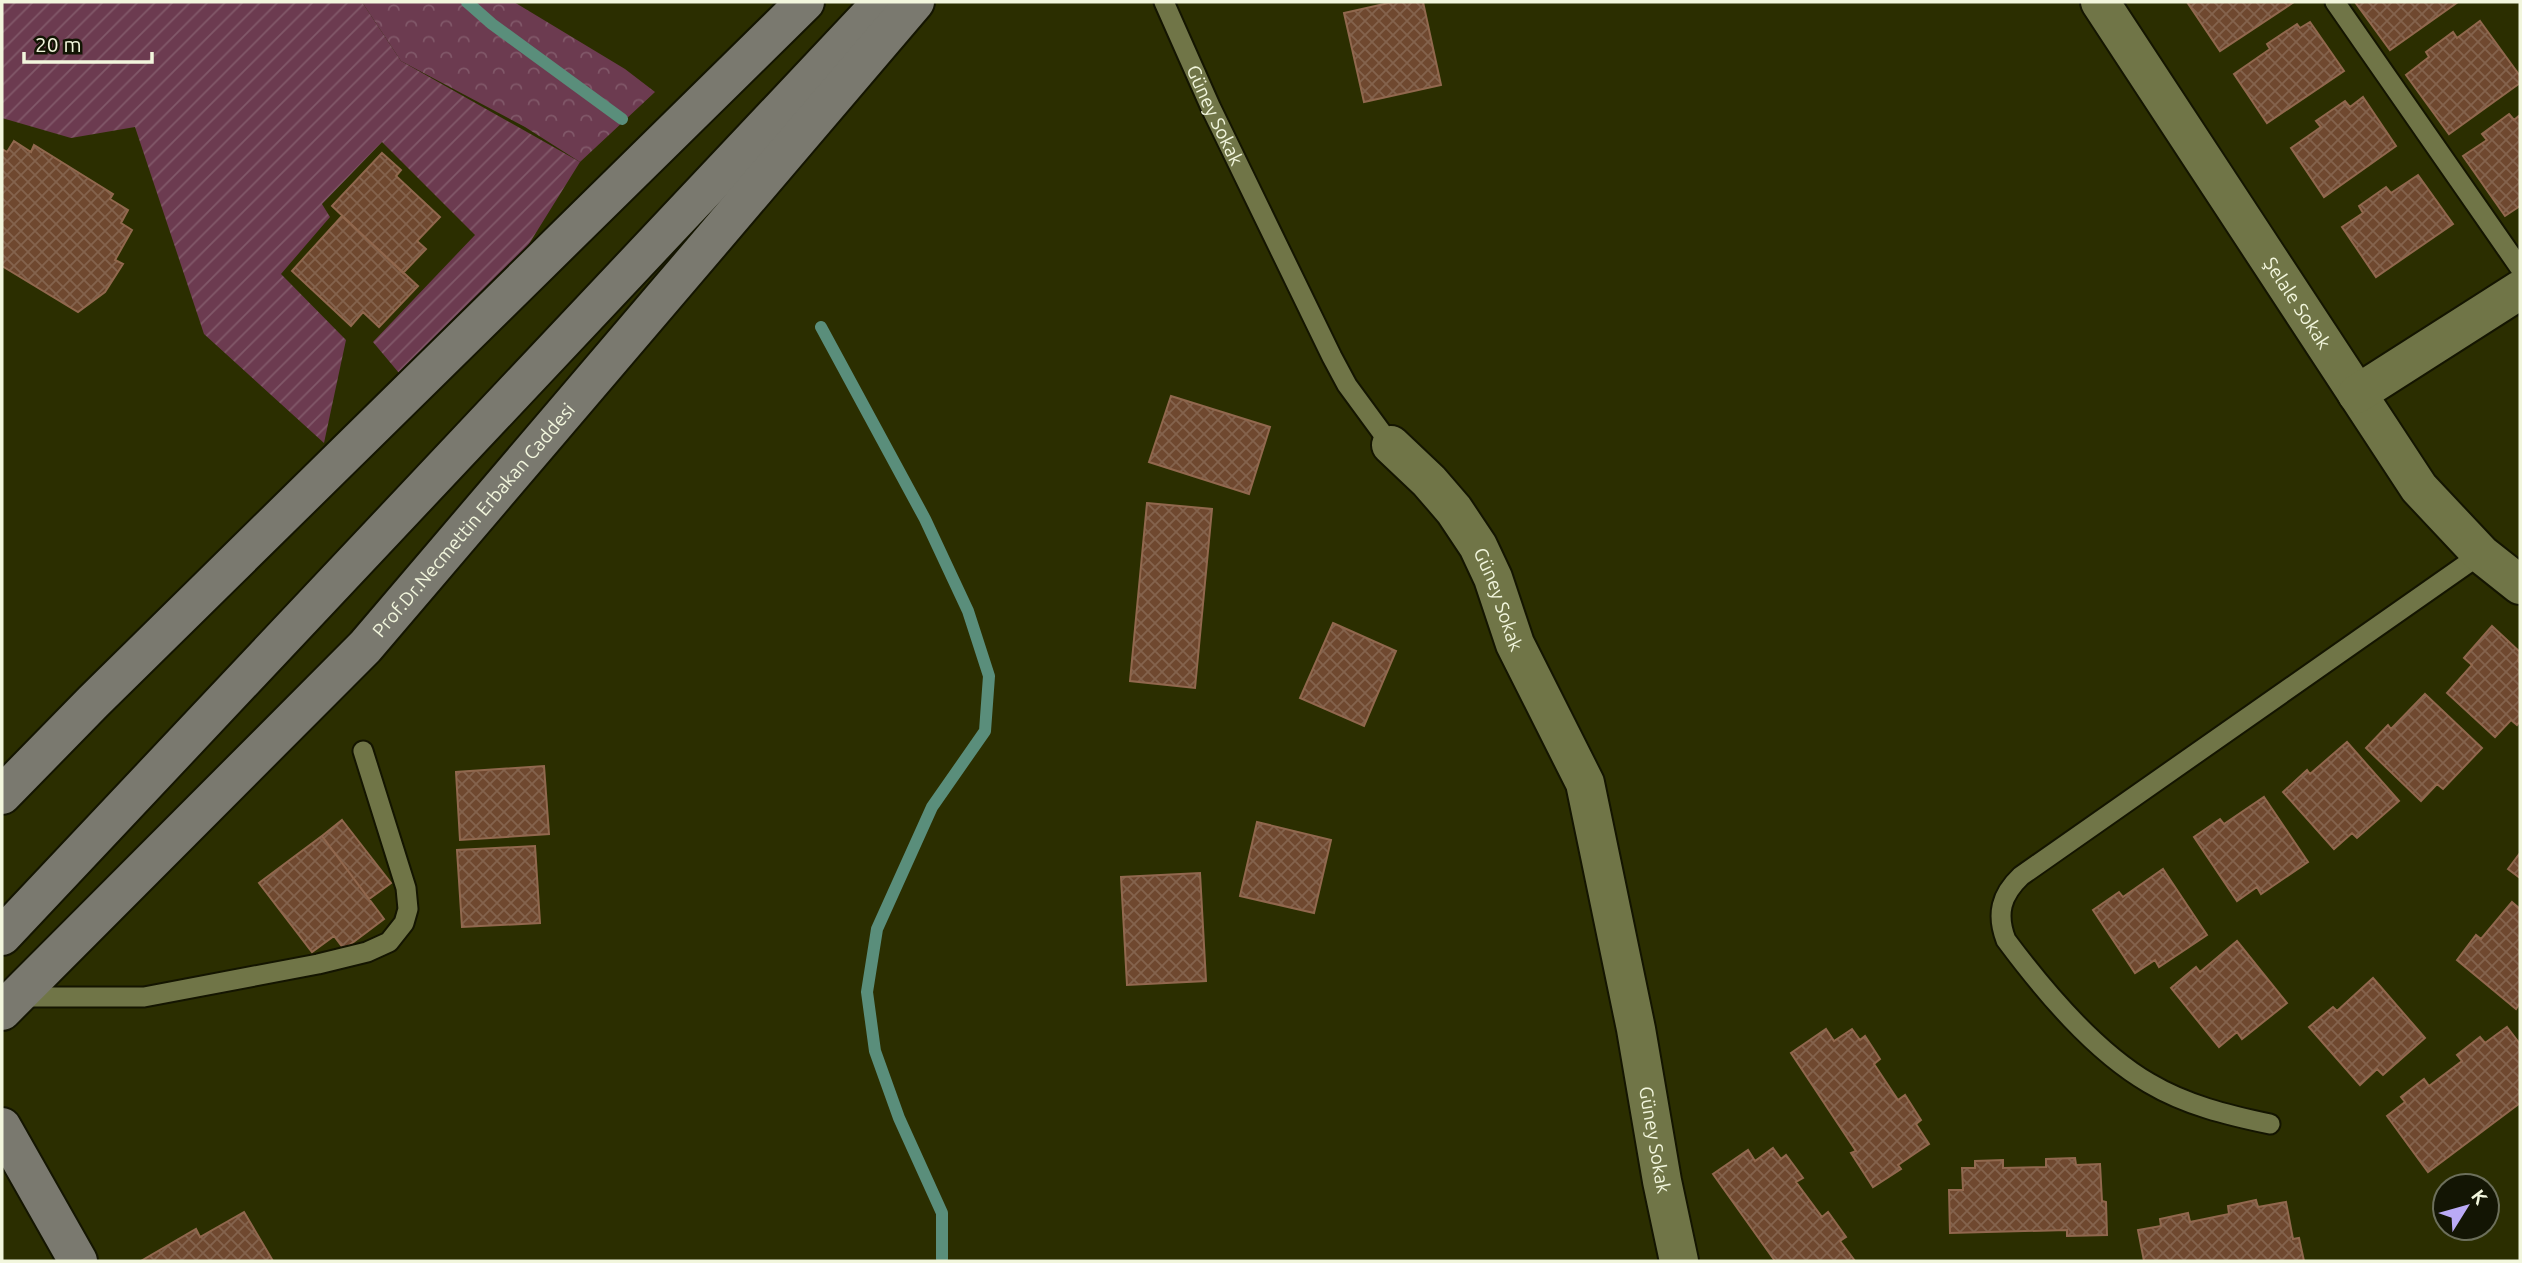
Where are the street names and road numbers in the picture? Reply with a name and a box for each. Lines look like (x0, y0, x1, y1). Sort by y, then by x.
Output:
street label: Güney Sokak (1182, 61, 1248, 169)
street label: Şelale Sokak (2259, 253, 2336, 353)
street label: Prof.Dr.Necmettin Erbakan Caddesi (368, 399, 579, 641)
street label: Güney Sokak (1469, 544, 1528, 655)
street label: Güney Sokak (1635, 1084, 1675, 1196)

